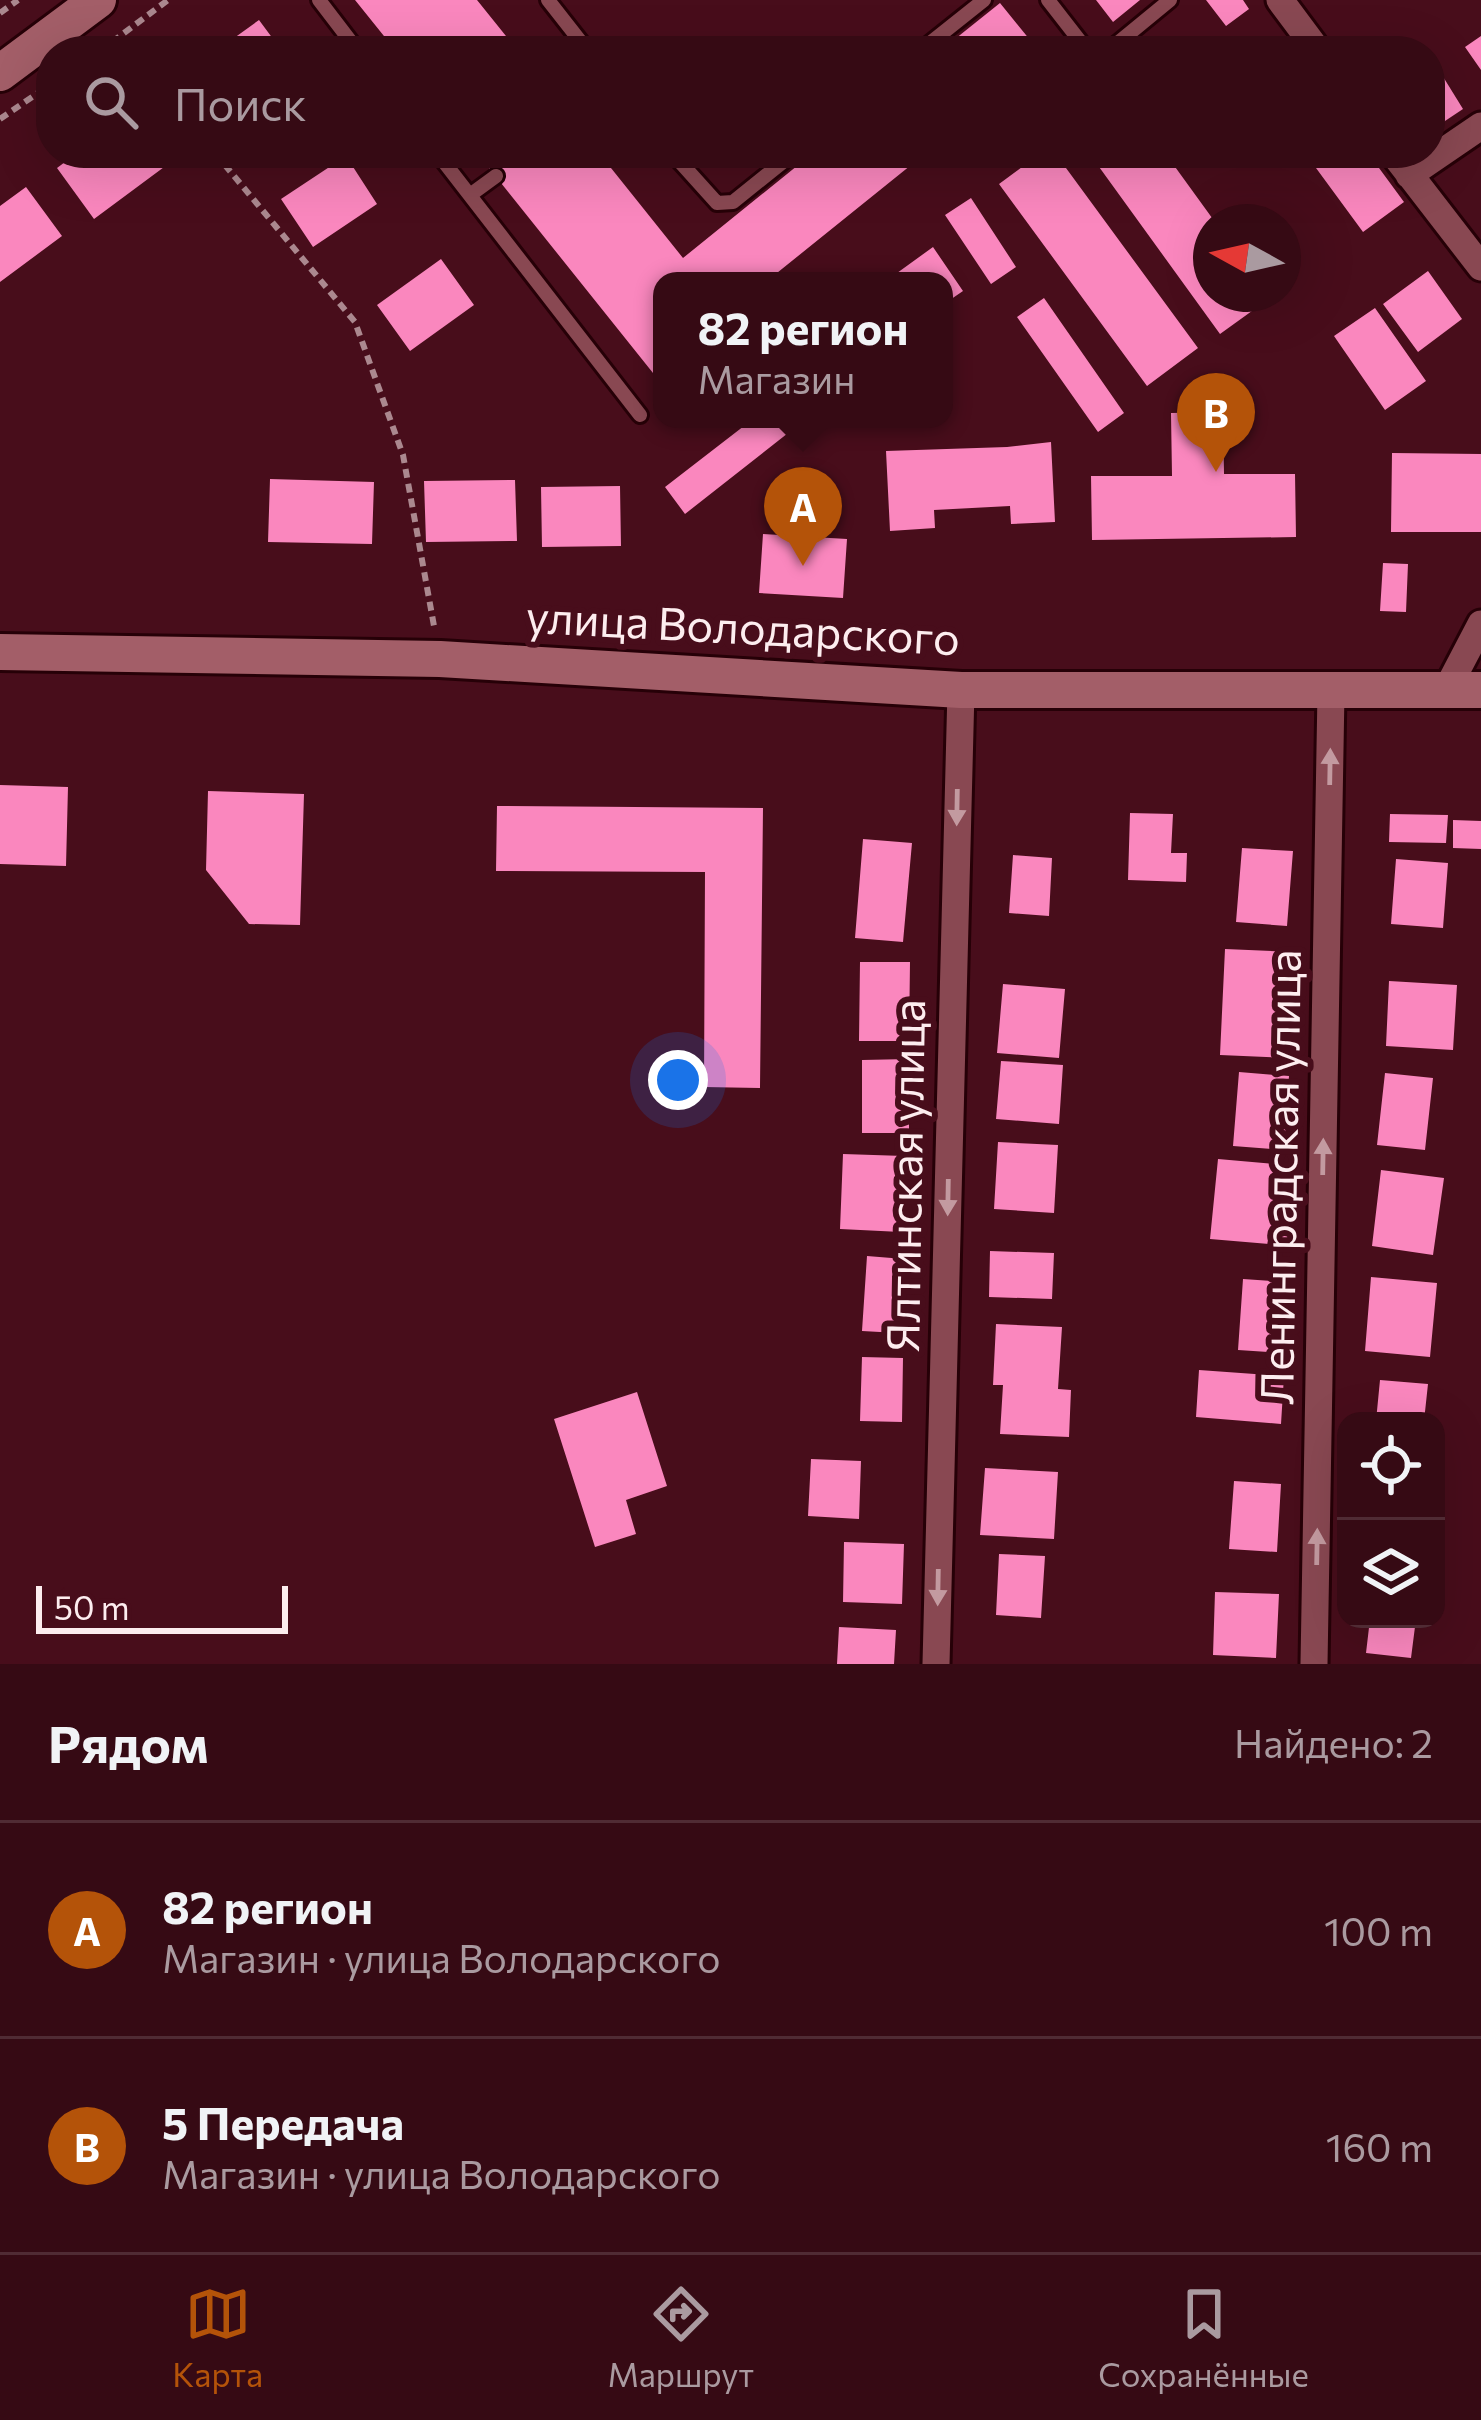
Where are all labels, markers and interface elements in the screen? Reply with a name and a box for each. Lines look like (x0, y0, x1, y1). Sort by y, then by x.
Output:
search box (36, 36, 1445, 168)
icon: search (78, 69, 144, 135)
text: Поиск (174, 75, 307, 130)
north arrow (1193, 204, 1301, 312)
popup (653, 272, 953, 428)
text: 82 регион (698, 299, 908, 354)
text: Магазин (698, 354, 855, 402)
pin: B (1177, 373, 1255, 472)
pin: A (764, 467, 842, 566)
street label: улица Володарского (525, 587, 961, 664)
one-way arrow (1320, 747, 1340, 785)
one-way arrow (948, 789, 967, 827)
street label: Ленинградская улица (1247, 949, 1310, 1405)
street label: Ялтинская улица (873, 999, 934, 1353)
your location (648, 1050, 708, 1110)
one-way arrow (1314, 1137, 1333, 1175)
one-way arrow (938, 1179, 957, 1217)
map controls (1337, 1412, 1445, 1628)
button: locate (1337, 1412, 1445, 1520)
button: layers (1337, 1520, 1445, 1628)
one-way arrow (1307, 1527, 1326, 1565)
one-way arrow (929, 1569, 948, 1607)
scale bar (36, 1580, 288, 1633)
text: 50 m (54, 1586, 130, 1627)
text: Рядом (48, 1711, 209, 1774)
text: Найдено: 2 (1234, 1718, 1433, 1766)
text: 82 регион (162, 1878, 373, 1933)
text: A (73, 1906, 101, 1954)
text: 100 m (1324, 1906, 1433, 1954)
text: Магазин · улица Володарского (162, 1933, 721, 1981)
text: 5 Передача (162, 2094, 404, 2149)
text: B (74, 2122, 100, 2170)
text: 160 m (1326, 2122, 1433, 2170)
text: Магазин · улица Володарского (162, 2149, 721, 2197)
tab: Карта (172, 2281, 263, 2394)
tab: Маршрут (607, 2281, 754, 2394)
tab: Сохранённые (1098, 2281, 1309, 2394)

